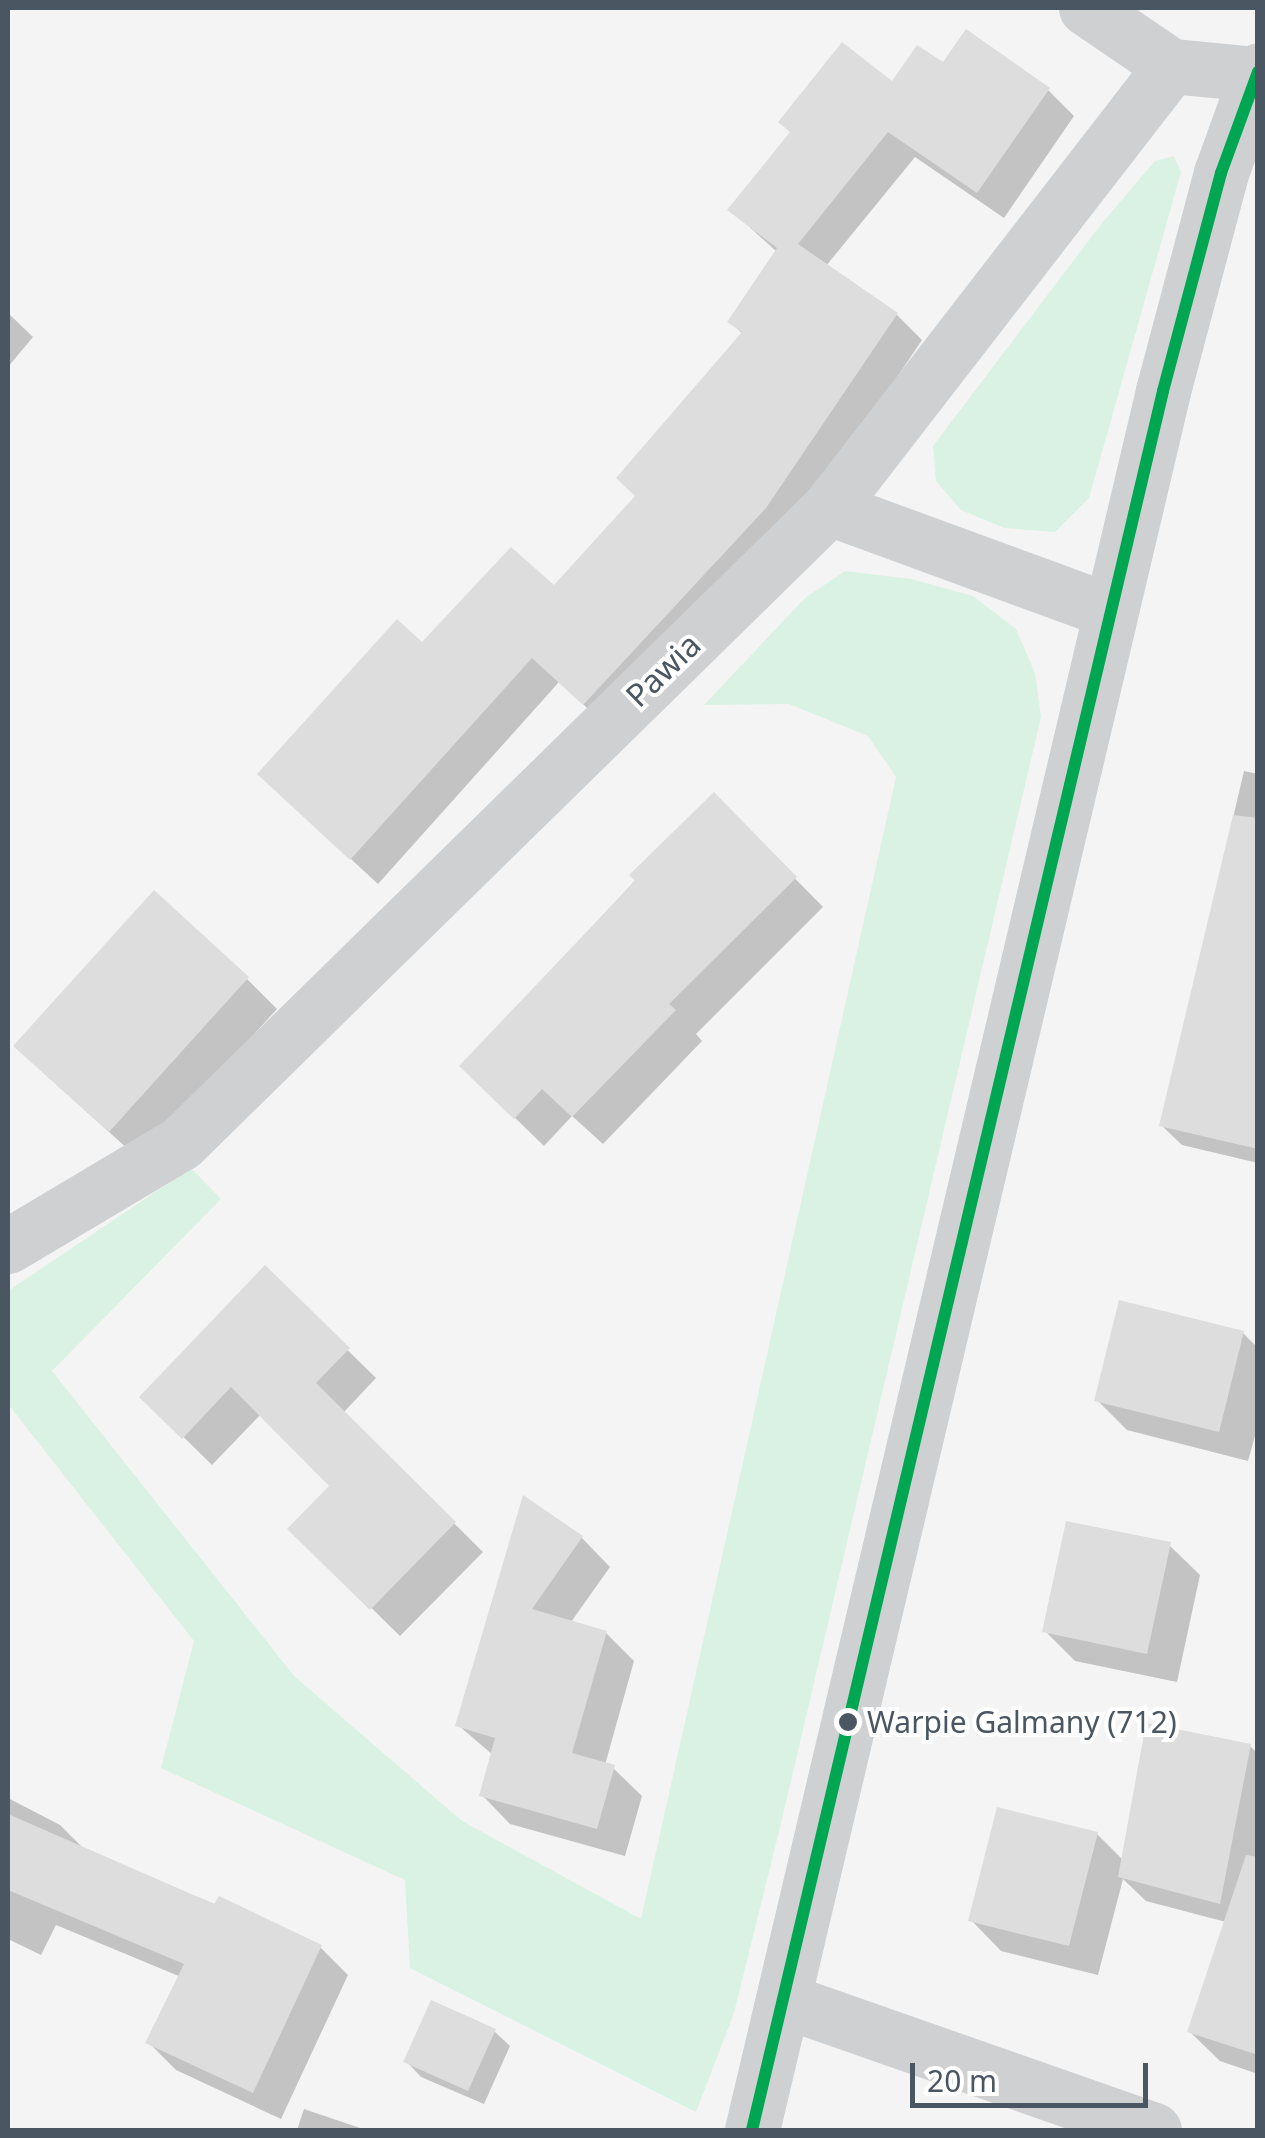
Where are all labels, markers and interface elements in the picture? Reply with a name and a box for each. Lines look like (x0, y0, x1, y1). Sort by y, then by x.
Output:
street label: Pawia (618, 625, 708, 715)
place label: Warpie Galmany (712) (867, 1704, 1177, 1740)
marker: Warpie Galmany (712) (838, 1712, 858, 1732)
scale bar (915, 2043, 1152, 2105)
text: 20 m (927, 2060, 997, 2101)

